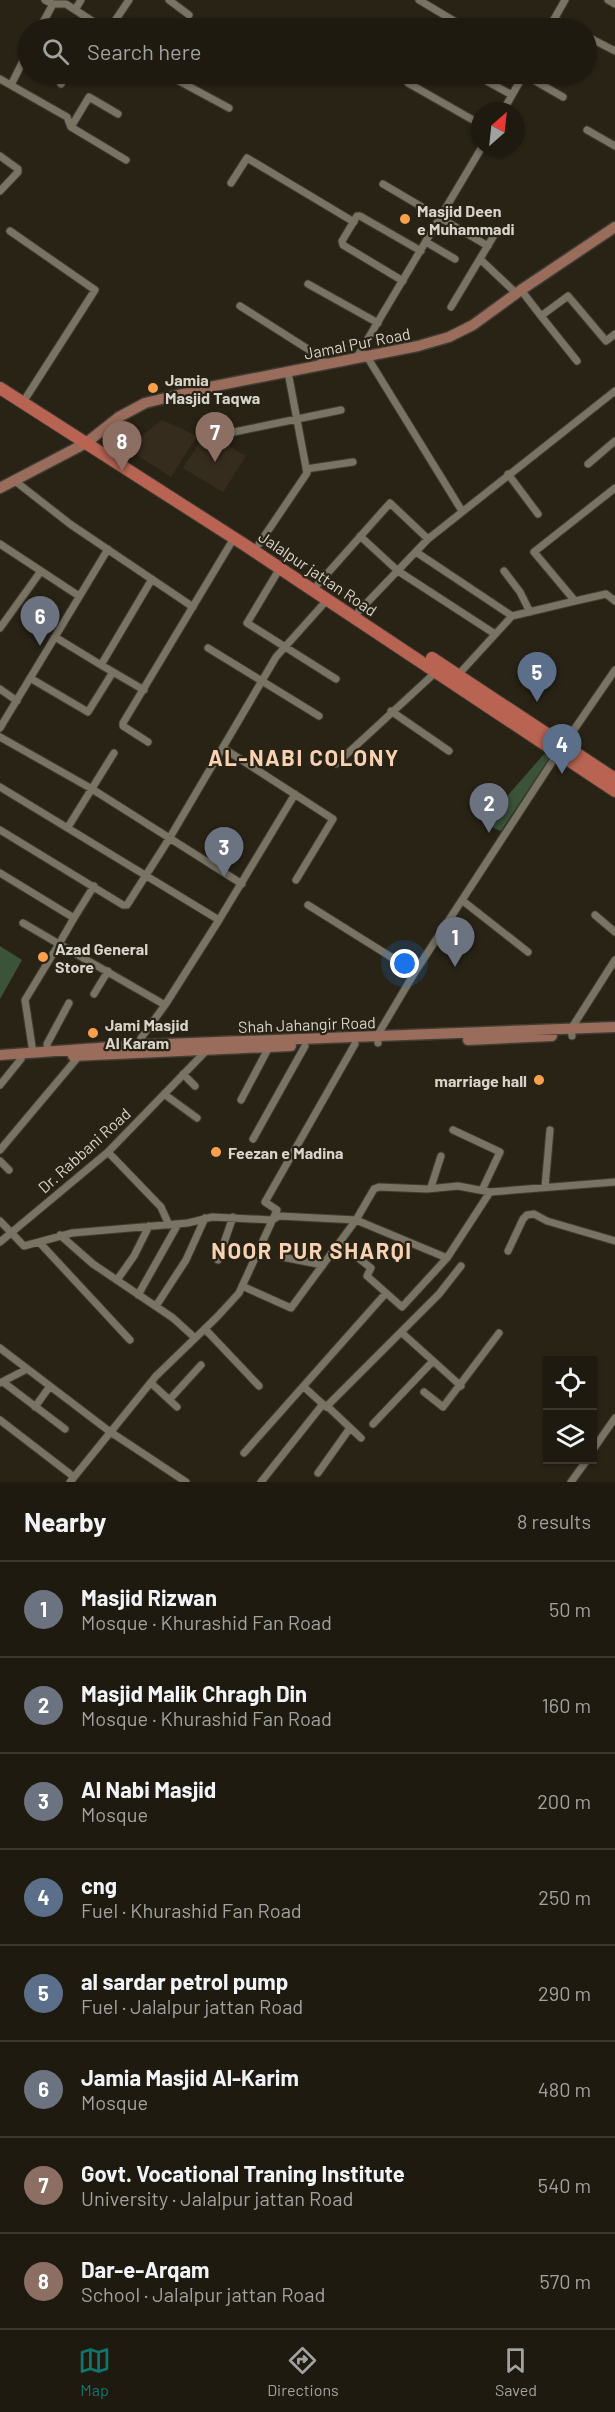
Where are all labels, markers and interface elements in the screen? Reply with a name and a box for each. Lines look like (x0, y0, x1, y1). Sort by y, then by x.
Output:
search box (18, 18, 597, 84)
icon: search (39, 35, 72, 68)
text: Search here (87, 38, 201, 64)
north arrow (471, 102, 525, 156)
place label: Masjid Deen e Muhammadi (417, 201, 515, 238)
marker: Masjid Deen e Muhammadi (398, 212, 412, 226)
street label: Jamal Pur Road (302, 323, 412, 363)
place label: Jamia Masjid Taqwa (165, 370, 260, 407)
marker: Jamia Masjid Taqwa (146, 381, 160, 395)
pin: 7 (196, 412, 234, 462)
pin: 8 (102, 422, 142, 471)
street label: Jalalpur jattan Road (255, 526, 381, 620)
pin: 6 (20, 596, 60, 646)
pin: 5 (518, 652, 556, 702)
pin: 4 (542, 724, 582, 774)
district label: AL-NABI COLONY (208, 744, 400, 770)
pin: 2 (470, 784, 508, 833)
pin: 3 (204, 828, 244, 877)
pin: 1 (436, 918, 474, 967)
place label: Azad General Store (55, 939, 148, 976)
your location (390, 949, 419, 978)
marker: Azad General Store (36, 950, 50, 964)
street label: Shah Jahangir Road (238, 1012, 376, 1036)
place label: Jami Masjid Al Karam (105, 1015, 189, 1052)
marker: Jami Masjid Al Karam (86, 1026, 100, 1040)
place label: marriage hall (435, 1071, 527, 1090)
marker: marriage hall (532, 1073, 546, 1087)
street label: Dr. Rabbani Road (34, 1104, 134, 1196)
place label: Feezan e Madina (228, 1143, 343, 1162)
marker: Feezan e Madina (209, 1145, 223, 1159)
district label: NOOR PUR SHARQI (211, 1237, 413, 1263)
map controls (543, 1356, 597, 1464)
button: locate (543, 1356, 597, 1410)
button: layers (543, 1410, 597, 1464)
text: Nearby (24, 1506, 106, 1537)
text: 8 results (517, 1509, 591, 1533)
text: Masjid Rizwan (81, 1584, 217, 1610)
text: 1 (40, 1597, 47, 1621)
text: 50 m (549, 1597, 591, 1621)
text: Mosque · Khurashid Fan Road (81, 1610, 332, 1634)
text: Masjid Malik Chragh Din (81, 1680, 307, 1706)
text: 2 (38, 1693, 49, 1717)
text: 160 m (542, 1693, 591, 1717)
text: Mosque · Khurashid Fan Road (81, 1706, 332, 1730)
text: Al Nabi Masjid (81, 1776, 216, 1802)
text: 3 (38, 1789, 49, 1813)
text: 200 m (537, 1789, 591, 1813)
text: Mosque (81, 1802, 148, 1826)
text: cng (81, 1872, 117, 1898)
text: 4 (37, 1885, 50, 1909)
text: 250 m (538, 1885, 591, 1909)
text: Fuel · Khurashid Fan Road (81, 1898, 302, 1922)
text: al sardar petrol pump (81, 1968, 288, 1994)
text: 5 (38, 1981, 49, 2005)
text: 290 m (538, 1981, 591, 2005)
text: Fuel · Jalalpur jattan Road (81, 1994, 303, 2018)
text: Jamia Masjid Al-Karim (81, 2064, 299, 2090)
text: 6 (38, 2077, 49, 2101)
text: 480 m (538, 2077, 591, 2101)
text: Mosque (81, 2090, 148, 2114)
text: Govt. Vocational Traning Institute (81, 2160, 405, 2186)
text: 7 (39, 2173, 48, 2197)
text: 540 m (538, 2173, 591, 2197)
text: University · Jalalpur jattan Road (81, 2186, 353, 2210)
text: Dar-e-Arqam (81, 2256, 209, 2282)
text: 8 (38, 2269, 49, 2293)
text: 570 m (539, 2269, 591, 2293)
text: School · Jalalpur jattan Road (81, 2282, 325, 2306)
tab: Map (78, 2344, 111, 2399)
tab: Directions (267, 2344, 339, 2399)
tab: Saved (495, 2344, 537, 2399)

